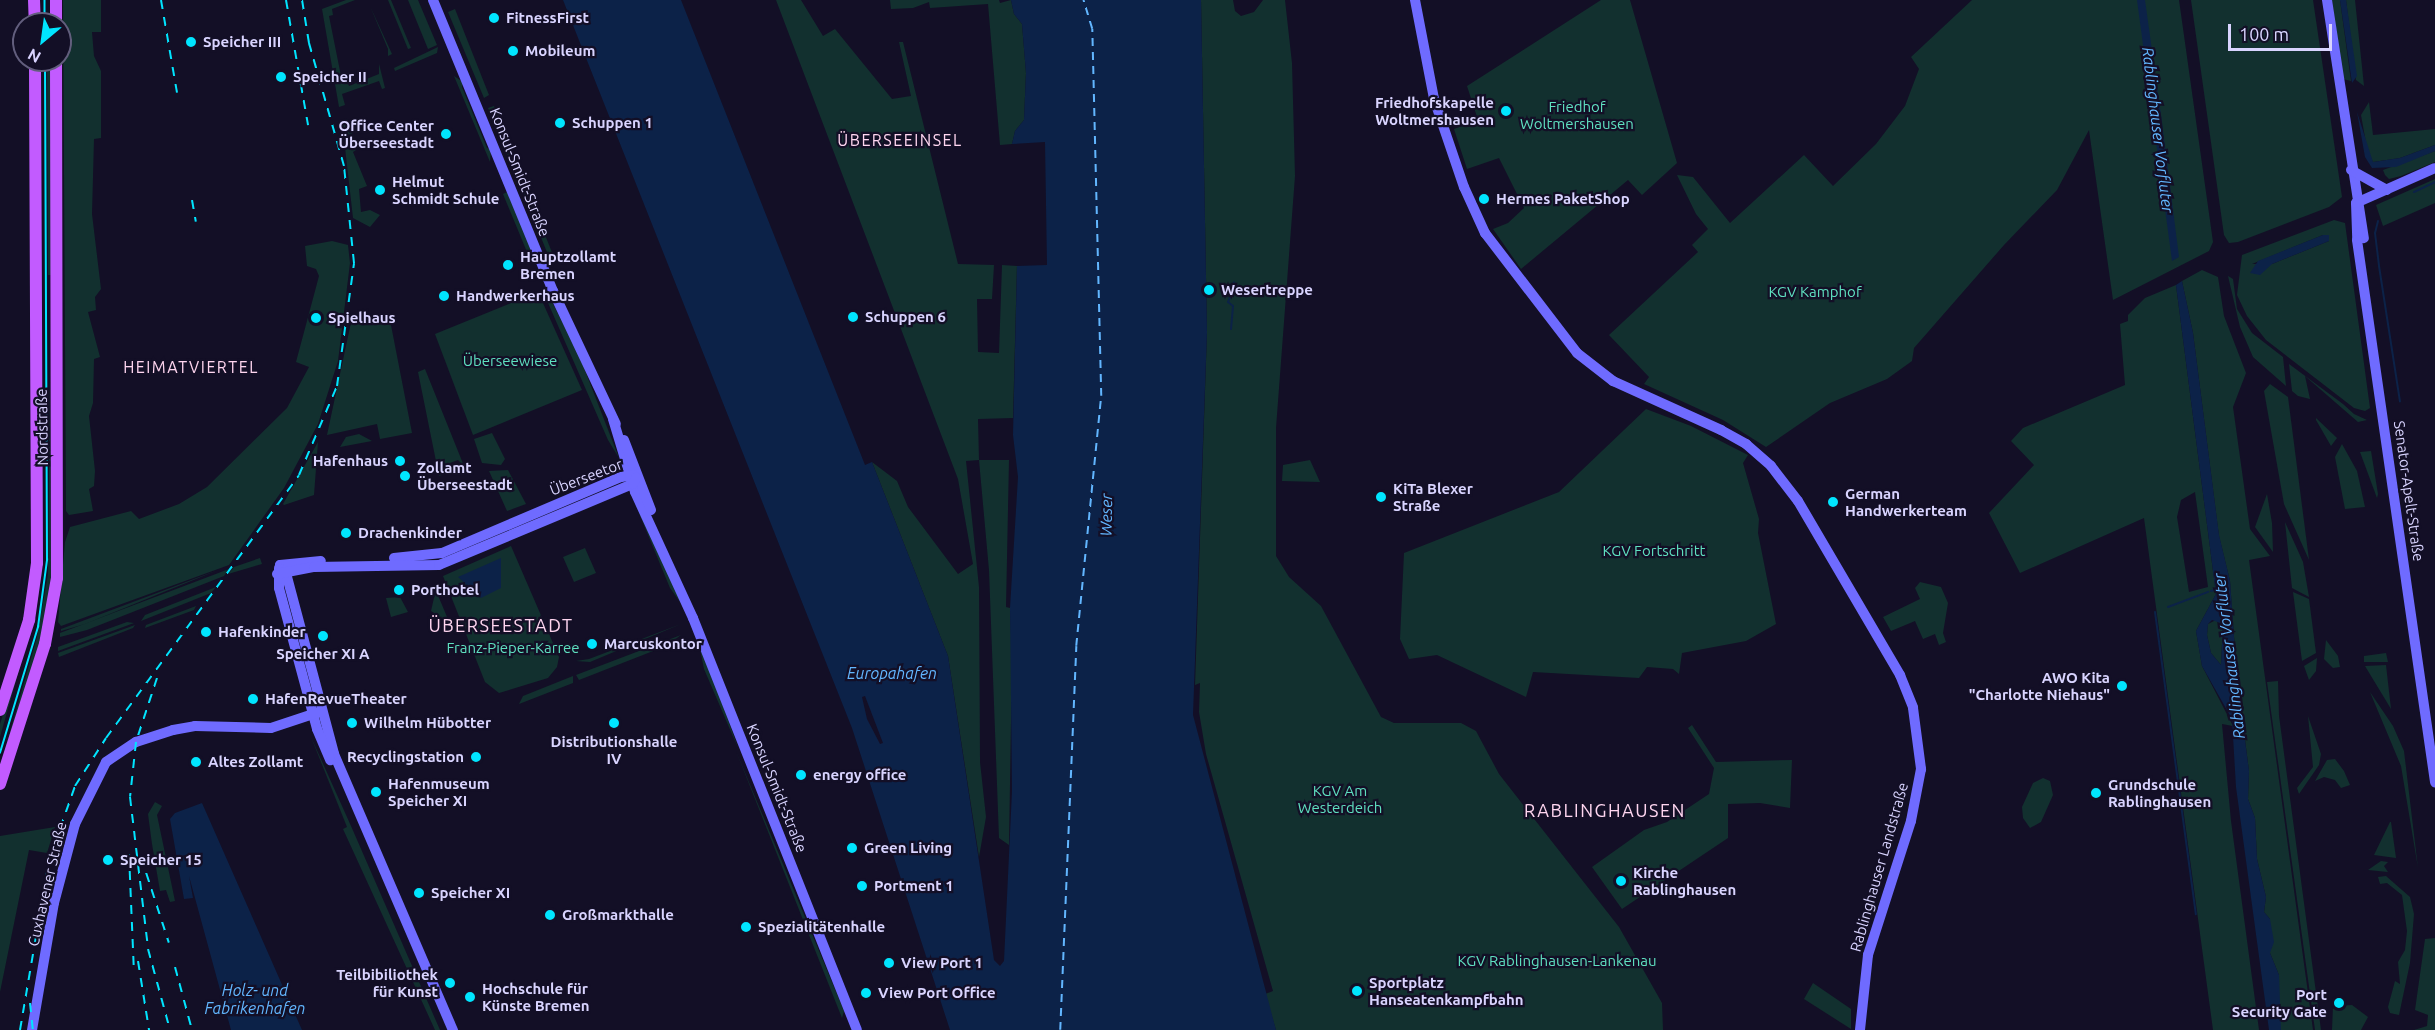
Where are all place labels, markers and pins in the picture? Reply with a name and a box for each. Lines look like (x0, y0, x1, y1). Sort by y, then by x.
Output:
place label: FitnessFirst (506, 9, 589, 27)
marker: FitnessFirst (487, 11, 501, 25)
place label: Speicher III (203, 33, 281, 51)
marker: Speicher III (184, 35, 198, 49)
place label: Mobileum (525, 42, 595, 60)
marker: Mobileum (506, 44, 520, 58)
place label: Speicher II (293, 68, 367, 86)
marker: Speicher II (274, 70, 288, 84)
place label: Friedhofskapelle Woltmershausen (1375, 93, 1494, 128)
marker: Friedhofskapelle Woltmershausen (1499, 104, 1513, 118)
place label: Schuppen 1 (572, 114, 653, 132)
place label: Office Center Überseestadt (338, 116, 434, 151)
marker: Schuppen 1 (553, 116, 567, 130)
marker: Office Center Überseestadt (439, 127, 453, 141)
place label: Helmut Schmidt Schule (392, 172, 499, 207)
marker: Helmut Schmidt Schule (373, 183, 387, 197)
place label: Hermes PaketShop (1496, 190, 1630, 208)
marker: Hermes PaketShop (1477, 192, 1491, 206)
place label: Hauptzollamt Bremen (520, 247, 616, 282)
marker: Hauptzollamt Bremen (501, 258, 515, 272)
place label: Wesertreppe (1221, 281, 1313, 299)
marker: Wesertreppe (1202, 283, 1216, 297)
place label: Handwerkerhaus (456, 287, 575, 305)
marker: Handwerkerhaus (437, 289, 451, 303)
place label: Schuppen 6 (865, 308, 946, 326)
place label: Spielhaus (328, 309, 396, 327)
marker: Schuppen 6 (846, 310, 860, 324)
marker: Spielhaus (309, 311, 323, 325)
place label: Hafenhaus (313, 452, 388, 470)
marker: Hafenhaus (393, 454, 407, 468)
place label: Zollamt Überseestadt (417, 458, 513, 493)
marker: Zollamt Überseestadt (398, 469, 412, 483)
place label: KiTa Blexer Straße (1393, 479, 1473, 514)
place label: German Handwerkerteam (1845, 484, 1967, 519)
marker: KiTa Blexer Straße (1374, 490, 1388, 504)
marker: German Handwerkerteam (1826, 495, 1840, 509)
place label: Drachenkinder (358, 524, 462, 542)
marker: Drachenkinder (339, 526, 353, 540)
place label: Porthotel (411, 581, 479, 599)
marker: Porthotel (392, 583, 406, 597)
place label: Hafenkinder (218, 623, 306, 641)
marker: Hafenkinder (199, 625, 213, 639)
marker: Speicher XI A (316, 629, 330, 643)
place label: Marcuskontor (604, 635, 702, 653)
marker: Marcuskontor (585, 637, 599, 651)
place label: Speicher XI A (276, 645, 370, 663)
place label: AWO Kita "Charlotte Niehaus" (1969, 668, 2110, 703)
marker: AWO Kita "Charlotte Niehaus" (2115, 679, 2129, 693)
place label: HafenRevueTheater (265, 690, 407, 708)
marker: HafenRevueTheater (246, 692, 260, 706)
place label: Wilhelm Hübotter (364, 714, 491, 732)
marker: Wilhelm Hübotter (345, 716, 359, 730)
marker: Distributionshalle IV (607, 716, 621, 730)
place label: Distributionshalle IV (551, 732, 677, 767)
place label: Recyclingstation (347, 748, 464, 766)
marker: Recyclingstation (469, 750, 483, 764)
place label: Altes Zollamt (208, 753, 303, 771)
marker: Altes Zollamt (189, 755, 203, 769)
place label: energy office (813, 766, 906, 784)
marker: energy office (794, 768, 808, 782)
place label: Hafenmuseum Speicher XI (388, 774, 490, 809)
place label: Grundschule Rablinghausen (2108, 775, 2211, 810)
marker: Hafenmuseum Speicher XI (369, 785, 383, 799)
marker: Grundschule Rablinghausen (2089, 786, 2103, 800)
place label: Green Living (864, 839, 952, 857)
marker: Green Living (845, 841, 859, 855)
place label: Speicher 15 (120, 851, 202, 869)
marker: Speicher 15 (101, 853, 115, 867)
place label: Kirche Rablinghausen (1633, 863, 1736, 898)
marker: Kirche Rablinghausen (1614, 874, 1628, 888)
place label: Portment 1 (874, 877, 954, 895)
marker: Portment 1 (855, 879, 869, 893)
place label: Speicher XI (431, 884, 510, 902)
marker: Speicher XI (412, 886, 426, 900)
place label: Großmarkthalle (562, 906, 674, 924)
marker: Großmarkthalle (543, 908, 557, 922)
place label: Spezialitätenhalle (758, 918, 885, 936)
marker: Spezialitätenhalle (739, 920, 753, 934)
place label: View Port 1 (901, 954, 983, 972)
marker: View Port 1 (882, 956, 896, 970)
place label: Teilbibiliothek für Kunst (336, 965, 438, 1000)
place label: Sportplatz Hanseatenkampfbahn (1369, 973, 1524, 1008)
marker: Teilbibiliothek für Kunst (443, 976, 457, 990)
place label: Hochschule für Künste Bremen (482, 979, 590, 1014)
place label: View Port Office (878, 984, 996, 1002)
marker: Sportplatz Hanseatenkampfbahn (1350, 984, 1364, 998)
place label: Port Security Gate (2232, 985, 2327, 1020)
marker: View Port Office (859, 986, 873, 1000)
marker: Hochschule für Künste Bremen (463, 990, 477, 1004)
marker: Port Security Gate (2332, 996, 2346, 1010)

